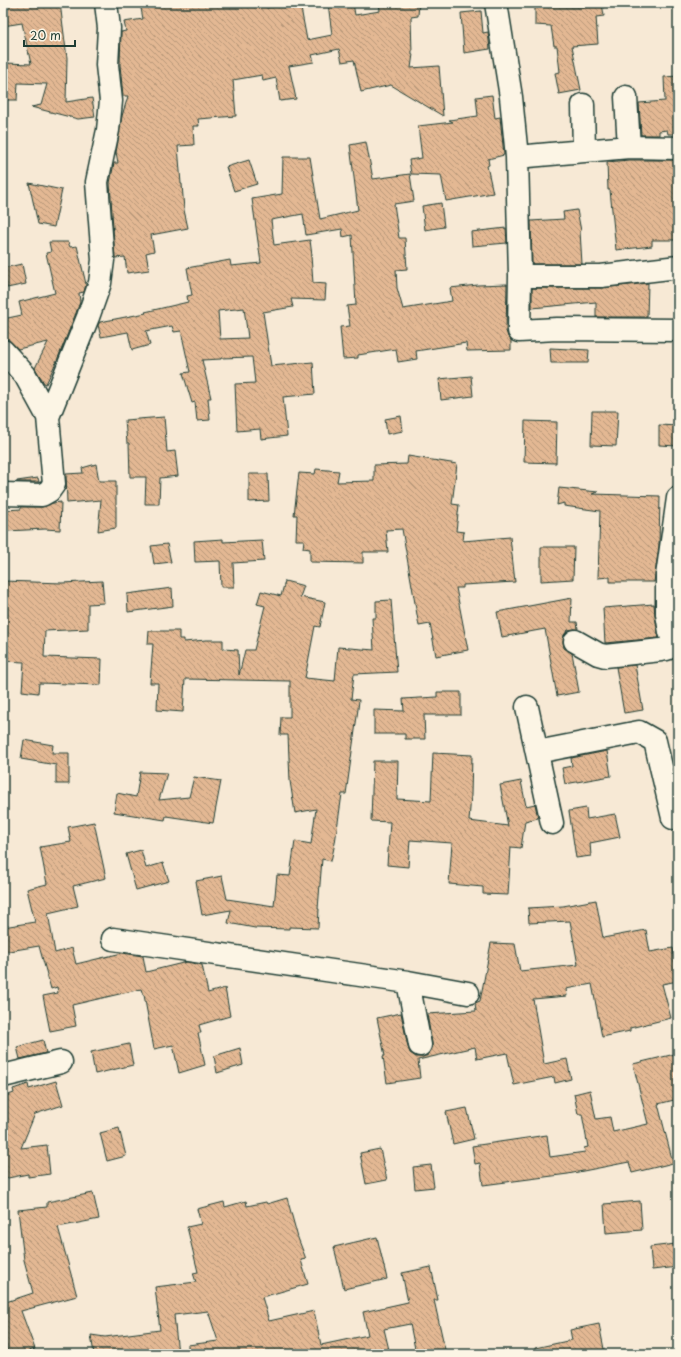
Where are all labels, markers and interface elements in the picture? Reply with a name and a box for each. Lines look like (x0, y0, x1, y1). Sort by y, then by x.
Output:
scale bar (24, 22, 75, 48)
text: 20 m (30, 26, 61, 44)

